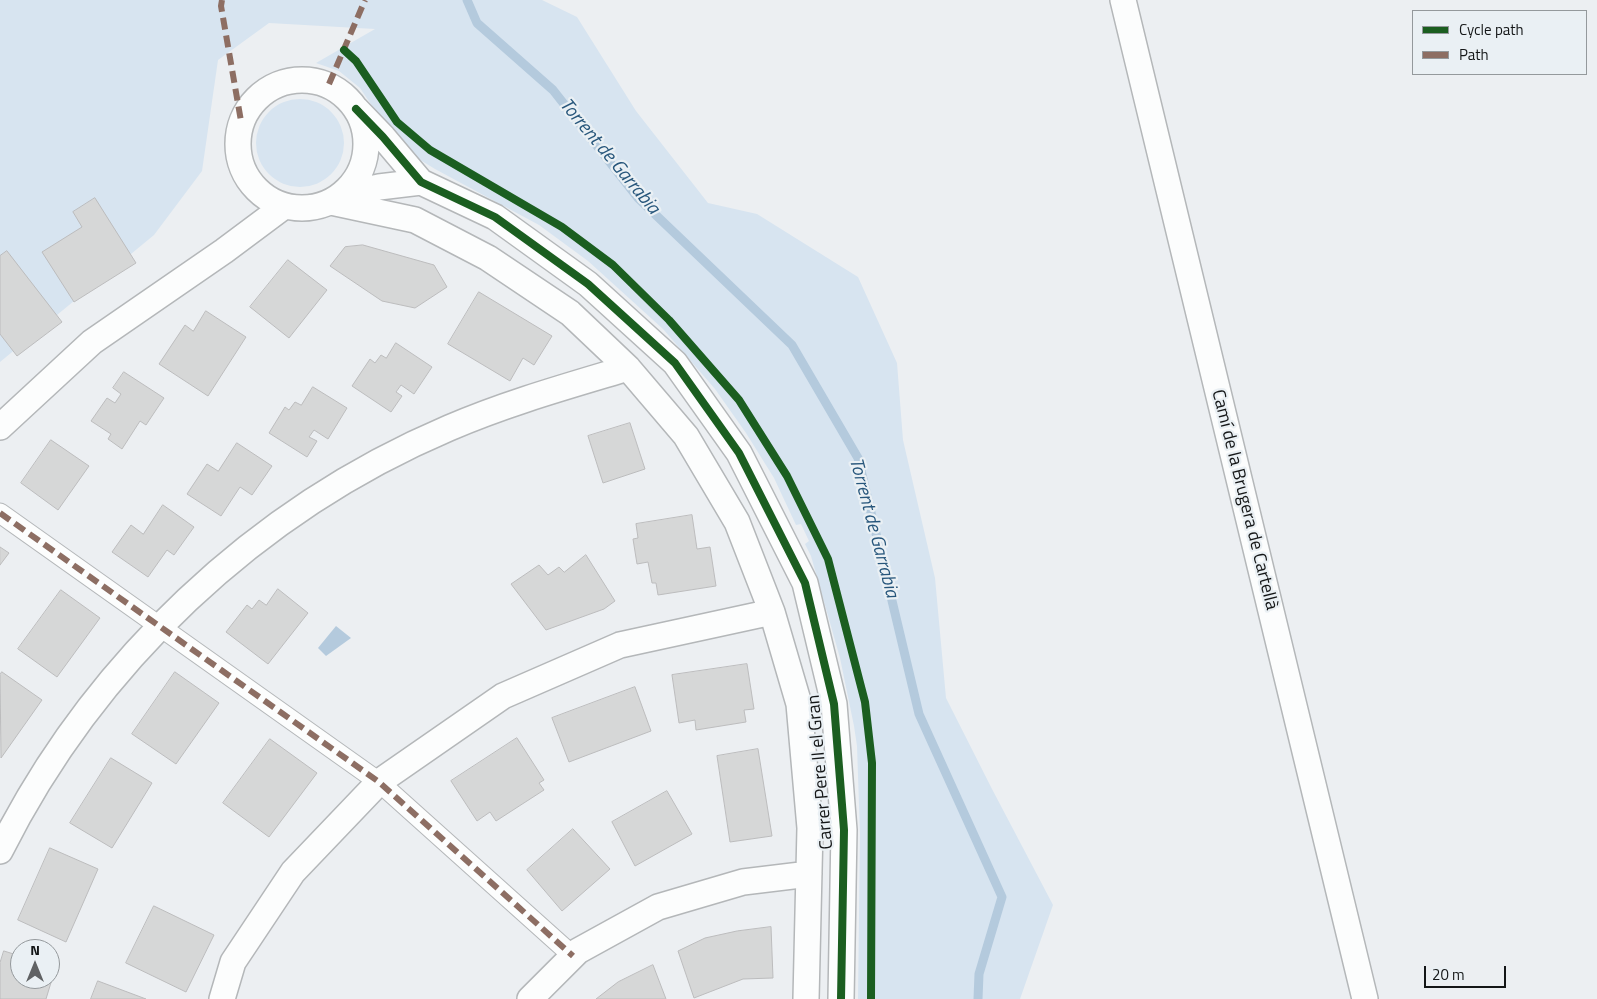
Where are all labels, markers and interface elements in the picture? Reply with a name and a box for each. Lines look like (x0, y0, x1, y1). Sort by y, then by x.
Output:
legend (1412, 10, 1587, 75)
text: Cycle path (1459, 18, 1524, 41)
text: Path (1459, 43, 1489, 66)
water label: Torrent de Garrabia (554, 95, 664, 219)
street label: Camí de la Brugera de Cartellà (1206, 388, 1282, 612)
water label: Torrent de Garrabia (843, 456, 903, 600)
street label: Carrer Pere II el Gran (803, 694, 839, 850)
north arrow (10, 939, 60, 989)
text: N (30, 939, 40, 960)
scale bar (1427, 956, 1510, 988)
text: 20 m (1432, 963, 1465, 986)

